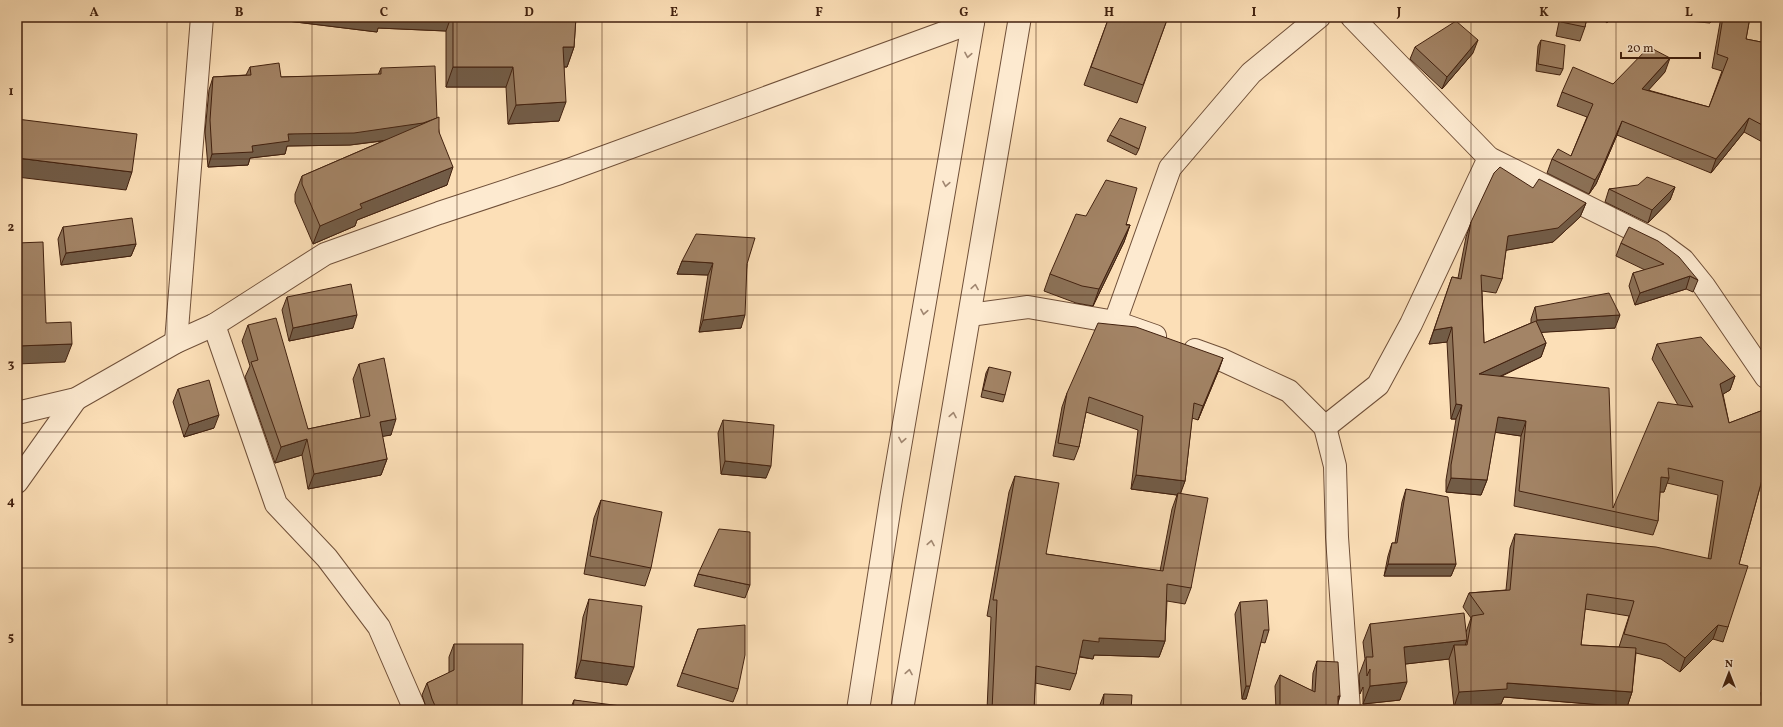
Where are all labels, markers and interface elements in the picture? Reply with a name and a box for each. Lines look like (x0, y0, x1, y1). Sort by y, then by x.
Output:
text: A (89, 4, 99, 22)
text: B (235, 4, 244, 22)
text: C (380, 4, 388, 22)
text: D (524, 4, 534, 22)
text: E (670, 4, 678, 22)
text: F (815, 4, 823, 22)
text: G (959, 4, 969, 22)
text: H (1104, 4, 1114, 22)
text: I (1252, 4, 1257, 22)
text: J (1396, 4, 1402, 22)
text: K (1539, 4, 1549, 22)
text: L (1685, 4, 1693, 22)
scale bar (1621, 34, 1700, 60)
text: 20 m (1627, 41, 1654, 57)
one-way arrow (964, 52, 973, 59)
text: 1 (8, 83, 14, 101)
one-way arrow (942, 181, 951, 187)
text: 2 (8, 219, 15, 237)
one-way arrow (970, 284, 979, 290)
one-way arrow (920, 309, 929, 315)
text: 3 (8, 356, 15, 374)
one-way arrow (948, 412, 957, 418)
one-way arrow (898, 437, 906, 443)
text: 4 (7, 493, 15, 511)
one-way arrow (926, 540, 935, 547)
text: 5 (8, 629, 14, 647)
north arrow (1709, 653, 1749, 693)
text: N (1725, 657, 1733, 672)
one-way arrow (904, 668, 913, 675)

